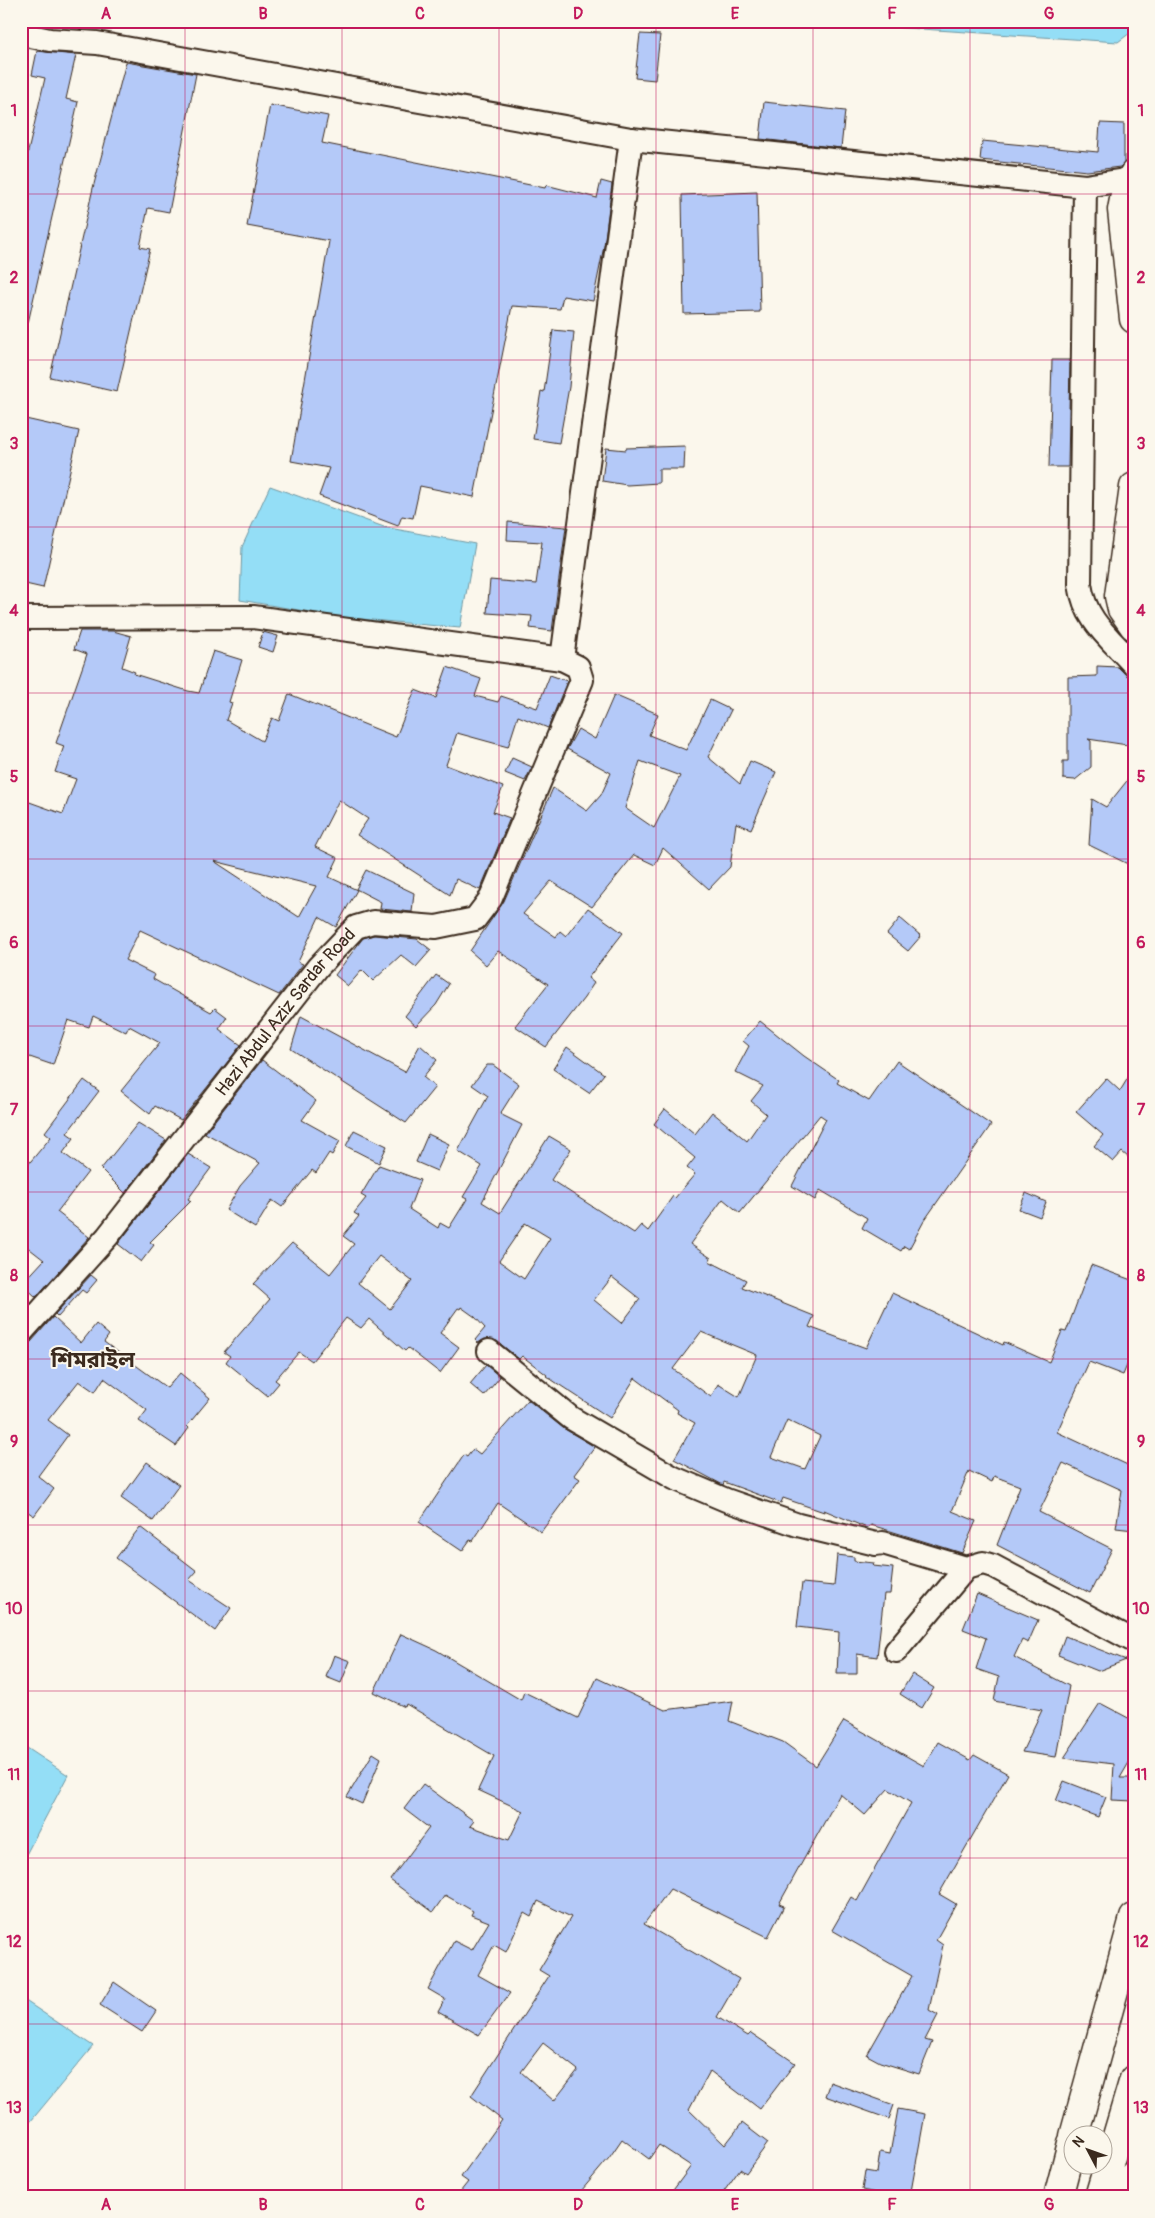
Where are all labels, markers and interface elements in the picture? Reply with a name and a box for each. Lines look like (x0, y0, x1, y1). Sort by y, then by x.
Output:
text: A (101, 4, 112, 24)
text: B (258, 4, 268, 24)
text: C (415, 4, 425, 24)
text: D (573, 4, 583, 24)
text: E (731, 4, 740, 24)
text: F (887, 4, 897, 24)
text: G (1044, 4, 1055, 24)
text: 1 (11, 101, 17, 121)
text: 1 (1138, 101, 1144, 121)
text: 2 (10, 268, 19, 288)
text: 2 (1137, 268, 1146, 288)
text: 3 (10, 434, 19, 454)
text: 3 (1137, 434, 1146, 454)
text: 4 (9, 601, 19, 621)
text: 4 (1136, 601, 1146, 621)
text: 5 (10, 767, 19, 787)
text: 5 (1137, 767, 1146, 787)
street label: Hazi Abdul Aziz Sardar Road (210, 924, 361, 1101)
text: 6 (9, 933, 19, 953)
text: 6 (1136, 933, 1146, 953)
text: 7 (10, 1100, 19, 1120)
text: 7 (1137, 1100, 1146, 1120)
text: 8 (10, 1266, 18, 1286)
text: 8 (1137, 1266, 1145, 1286)
district label: শিমরাইল (50, 1346, 135, 1374)
text: 9 (10, 1432, 18, 1452)
text: 9 (1137, 1432, 1145, 1452)
text: 10 (5, 1599, 23, 1619)
text: 10 (1132, 1599, 1150, 1619)
text: 11 (8, 1765, 20, 1785)
text: 11 (1135, 1765, 1147, 1785)
text: 12 (6, 1932, 22, 1952)
text: 12 (1133, 1932, 1149, 1952)
text: 13 (6, 2098, 22, 2118)
text: 13 (1133, 2098, 1149, 2118)
north arrow (1062, 2126, 1112, 2176)
text: N (1069, 2133, 1088, 2151)
text: A (101, 2195, 112, 2215)
text: B (258, 2195, 268, 2215)
text: C (415, 2195, 425, 2215)
text: D (573, 2195, 583, 2215)
text: E (731, 2195, 740, 2215)
text: F (887, 2195, 897, 2215)
text: G (1044, 2195, 1055, 2215)

